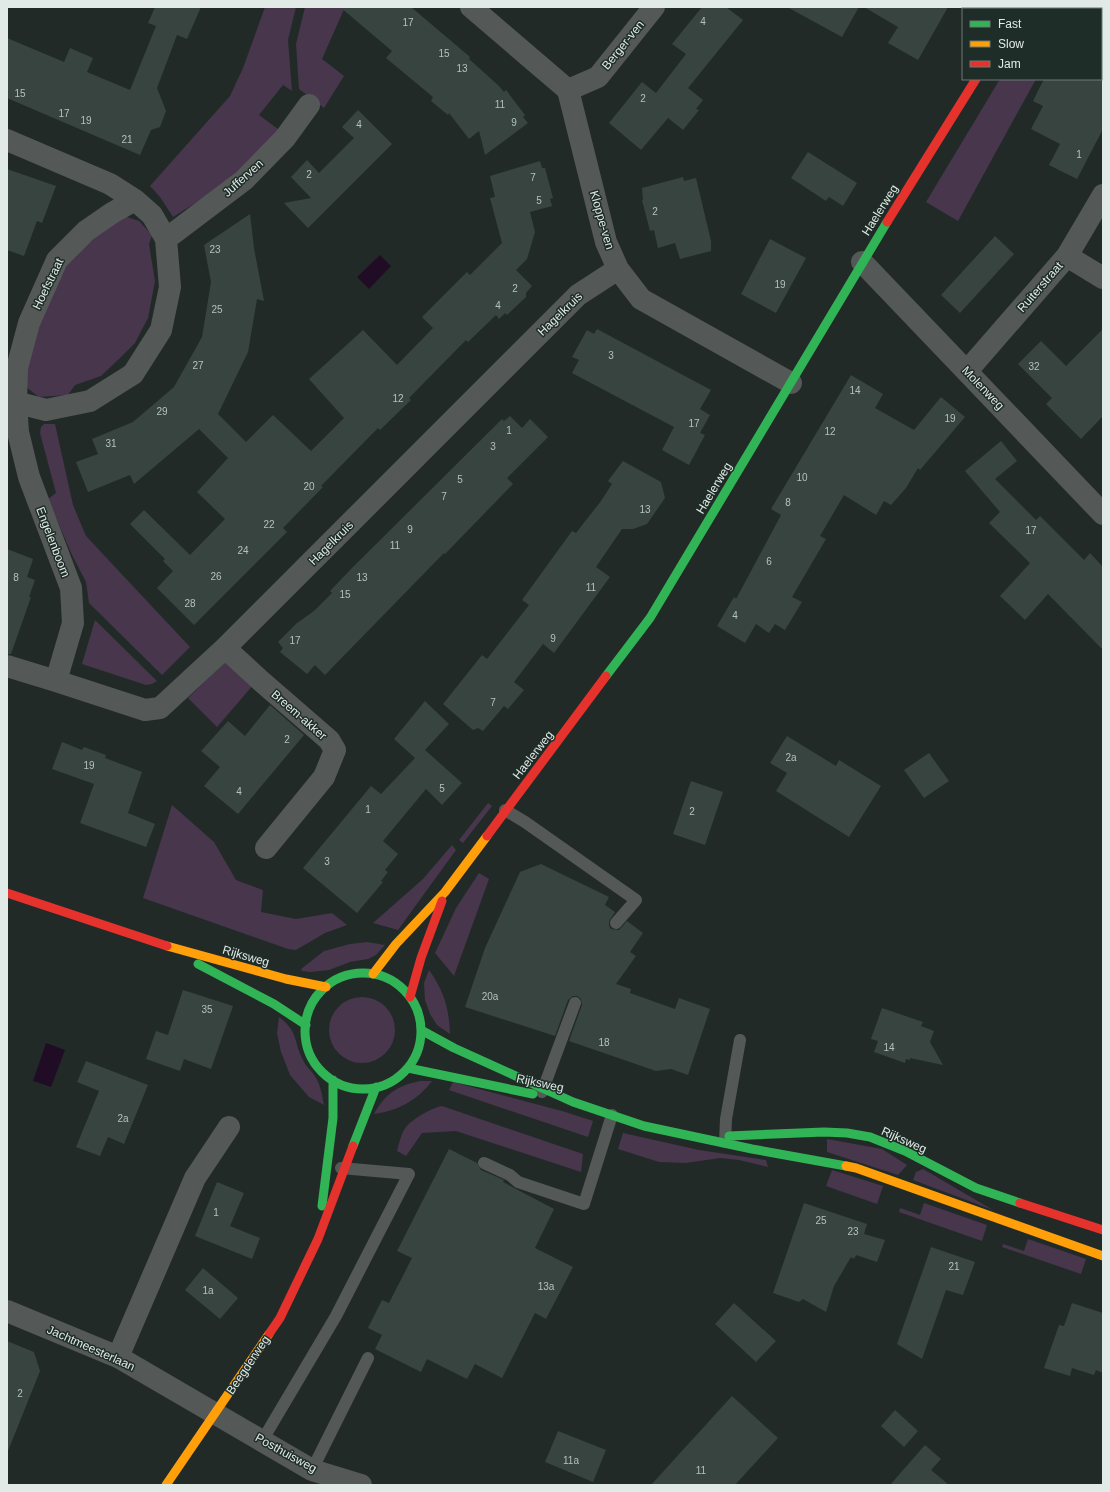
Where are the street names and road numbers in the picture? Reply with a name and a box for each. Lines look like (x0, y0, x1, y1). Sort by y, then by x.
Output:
street label: Berger-ven (599, 18, 647, 72)
street label: Jufferven (220, 156, 266, 200)
street label: Haelerweg (859, 182, 901, 238)
street label: Kloppe-ven (587, 189, 617, 251)
street label: Hoefstraat (30, 255, 67, 312)
street label: Ruiterstraat (1014, 259, 1066, 315)
street label: Hagelkruis (535, 289, 585, 339)
street label: Molenweg (959, 363, 1007, 413)
street label: Haelerweg (693, 460, 735, 516)
street label: Engelenboom (33, 505, 73, 579)
street label: Hagelkruis (306, 518, 356, 568)
street label: Breem-akker (268, 687, 330, 743)
street label: Haelerweg (510, 728, 556, 782)
street label: Rijksweg (221, 943, 271, 969)
street label: Rijksweg (515, 1071, 565, 1095)
street label: Rijksweg (879, 1124, 929, 1156)
street label: Jachtmeesterlaan (45, 1322, 137, 1374)
street label: Beegderweg (223, 1333, 273, 1397)
street label: Posthuisweg (253, 1430, 319, 1476)

